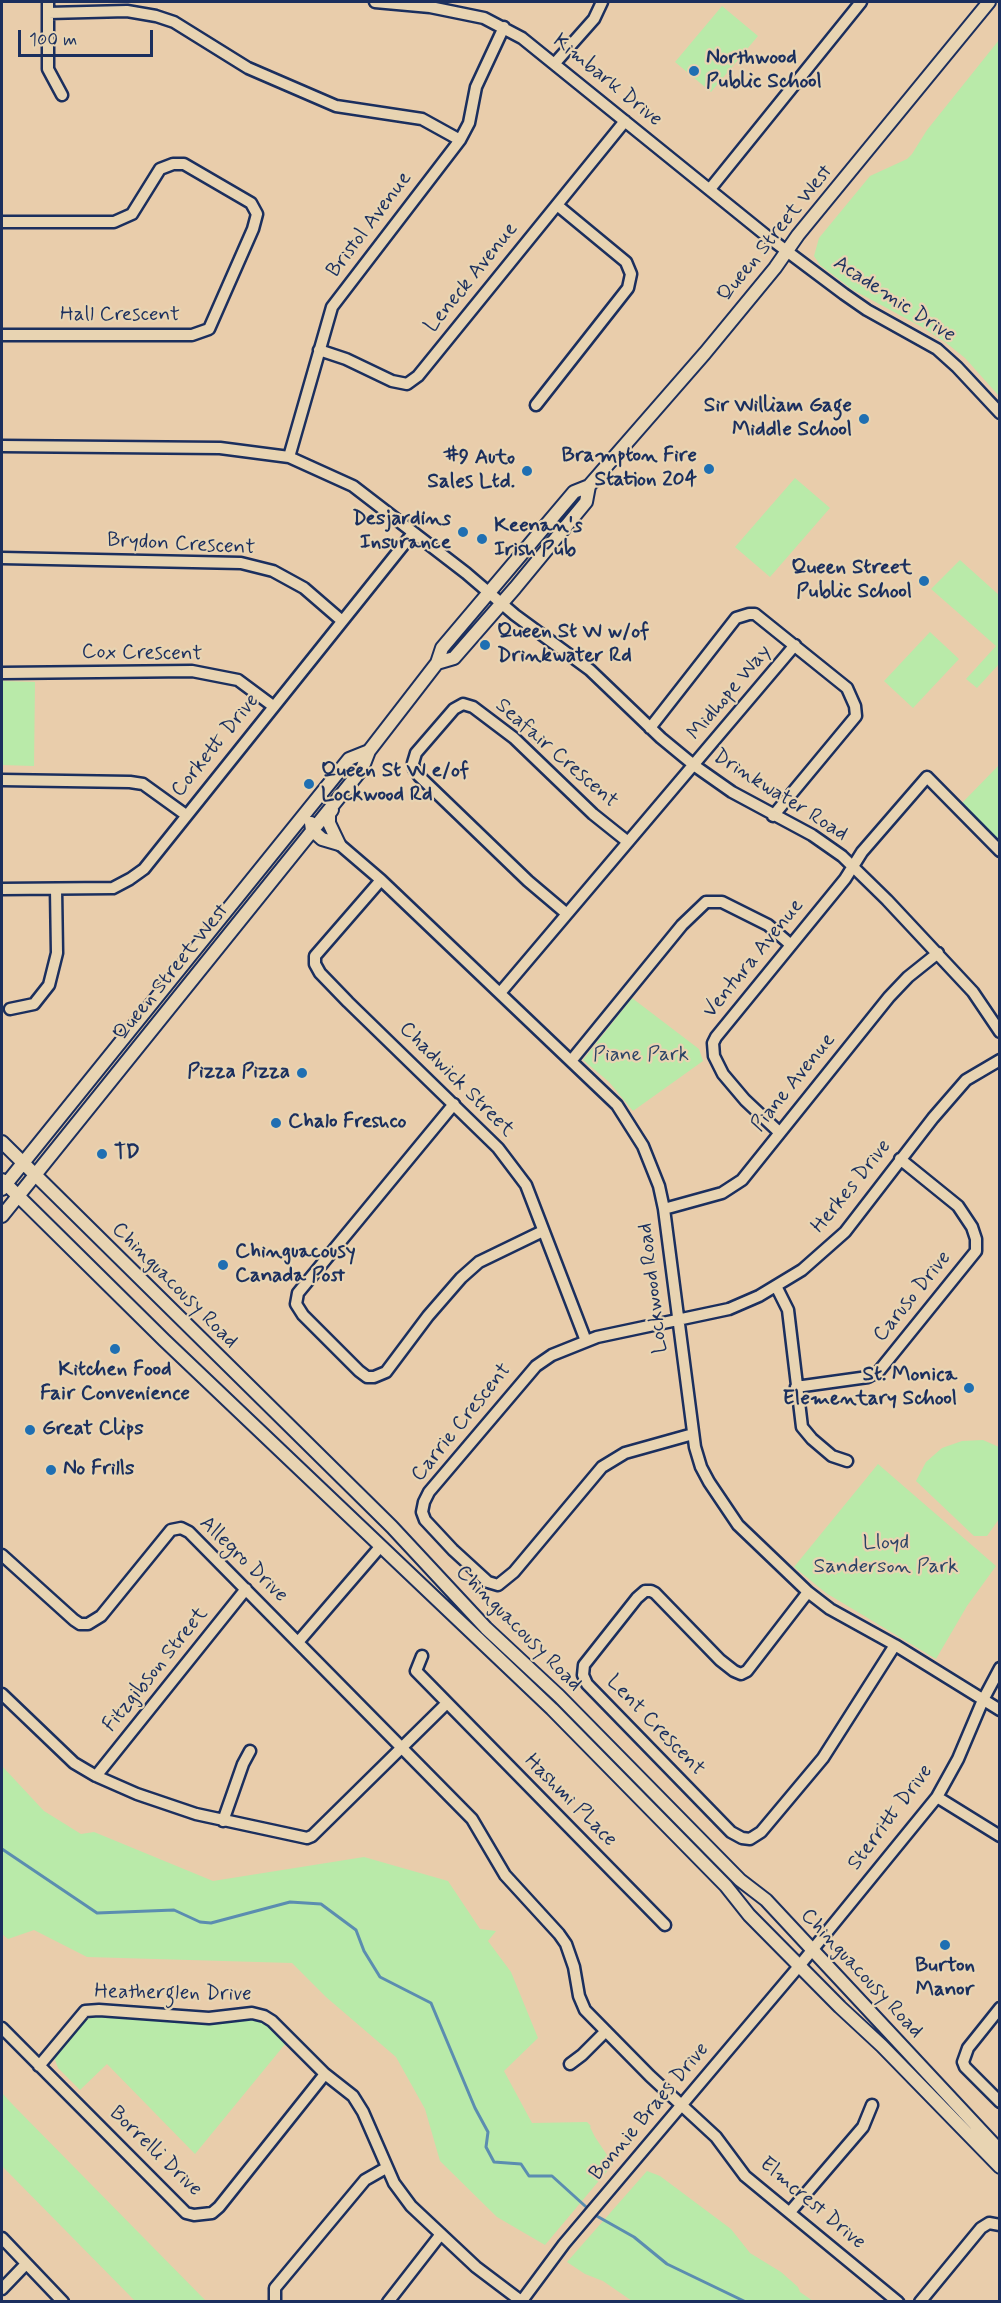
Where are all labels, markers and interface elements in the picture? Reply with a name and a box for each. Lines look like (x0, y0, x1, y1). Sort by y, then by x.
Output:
scale bar (21, 18, 156, 56)
text: 100 m (29, 28, 77, 52)
street label: Kimbark Drive (547, 29, 667, 133)
place label: Northwood Public School (706, 46, 822, 96)
marker: Northwood Public School (687, 64, 701, 78)
street label: Queen Street West (713, 160, 839, 308)
street label: Bristol Avenue (322, 167, 418, 283)
street label: Leneck Avenue (420, 218, 524, 338)
street label: Academic Drive (828, 251, 960, 349)
street label: Hall Crescent (60, 303, 180, 329)
place label: Sir William Gage Middle School (704, 394, 852, 444)
marker: Sir William Gage Middle School (857, 412, 871, 426)
place label: Brampton Fire Station 204 (562, 444, 697, 494)
place label: #9 Auto Sales Ltd. (427, 446, 515, 496)
marker: Brampton Fire Station 204 (702, 462, 716, 476)
marker: #9 Auto Sales Ltd. (520, 464, 534, 478)
place label: Desjardins Insurance (352, 507, 451, 557)
place label: Keenan's Irish Pub (494, 514, 583, 564)
marker: Desjardins Insurance (456, 525, 470, 539)
street label: Brydon Crescent (106, 529, 256, 561)
marker: Keenan's Irish Pub (475, 532, 489, 546)
place label: Queen Street Public School (791, 556, 912, 606)
marker: Queen Street Public School (917, 574, 931, 588)
place label: Queen St W w/of Drinkwater Rd (497, 620, 649, 670)
marker: Queen St W w/of Drinkwater Rd (478, 638, 492, 652)
street label: Cox Crescent (81, 640, 203, 668)
street label: Midhope Way (683, 640, 777, 746)
street label: Corkett Drive (167, 689, 265, 803)
street label: Seafair Crescent (489, 694, 623, 814)
street label: Drinkwater Road (708, 744, 852, 848)
place label: Queen St W e/of Lockwood Rd (321, 759, 469, 809)
marker: Queen St W e/of Lockwood Rd (302, 777, 316, 791)
street label: Ventura Avenue (698, 894, 810, 1024)
street label: Queen Street West (109, 899, 235, 1047)
street label: Chadwick Street (393, 1017, 519, 1143)
street label: Piane Avenue (746, 1028, 842, 1138)
park label: Piane Park (593, 1043, 689, 1069)
place label: Pizza Pizza (187, 1060, 290, 1086)
marker: Pizza Pizza (295, 1066, 309, 1080)
place label: Chalo Freshco (288, 1110, 406, 1136)
marker: Chalo Freshco (269, 1116, 283, 1130)
street label: Herkes Drive (807, 1135, 897, 1239)
place label: TD (114, 1141, 140, 1167)
marker: TD (95, 1147, 109, 1161)
street label: Chinguacousy Road (106, 1218, 242, 1354)
street label: Lockwood Road (634, 1222, 674, 1354)
place label: Chinguacousy Canada Post (235, 1240, 356, 1290)
street label: Caruso Drive (869, 1246, 957, 1348)
marker: Chinguacousy Canada Post (216, 1258, 230, 1272)
marker: Kitchen Food Fair Convenience (108, 1342, 122, 1356)
place label: Kitchen Food Fair Convenience (40, 1358, 190, 1408)
street label: Carrie Crescent (407, 1359, 517, 1487)
place label: St. Monica Elementary School (782, 1363, 957, 1413)
marker: St. Monica Elementary School (962, 1381, 976, 1395)
place label: Great Clips (42, 1417, 144, 1443)
marker: Great Clips (23, 1423, 37, 1437)
place label: No Frills (63, 1457, 134, 1483)
marker: No Frills (44, 1463, 58, 1477)
street label: Allegro Drive (193, 1511, 293, 1609)
park label: Lloyd Sanderson Park (814, 1531, 958, 1581)
street label: Chinguacousy Road (450, 1561, 586, 1697)
street label: Fitzgibson Street (98, 1602, 214, 1738)
street label: Lent Crescent (600, 1670, 710, 1782)
street label: Hashmi PLace (518, 1749, 622, 1853)
street label: Sterritt Drive (843, 1760, 939, 1876)
street label: Chinguacousy Road (794, 1904, 928, 2044)
marker: Burton Manor (938, 1938, 952, 1952)
place label: Burton Manor (915, 1954, 975, 2004)
street label: Heatherglen Drive (94, 1980, 252, 2008)
street label: Bonnie Braes Drive (585, 2038, 715, 2186)
street label: Borrelli Drive (103, 2101, 207, 2203)
street label: Elmcrest Drive (754, 2152, 870, 2256)

